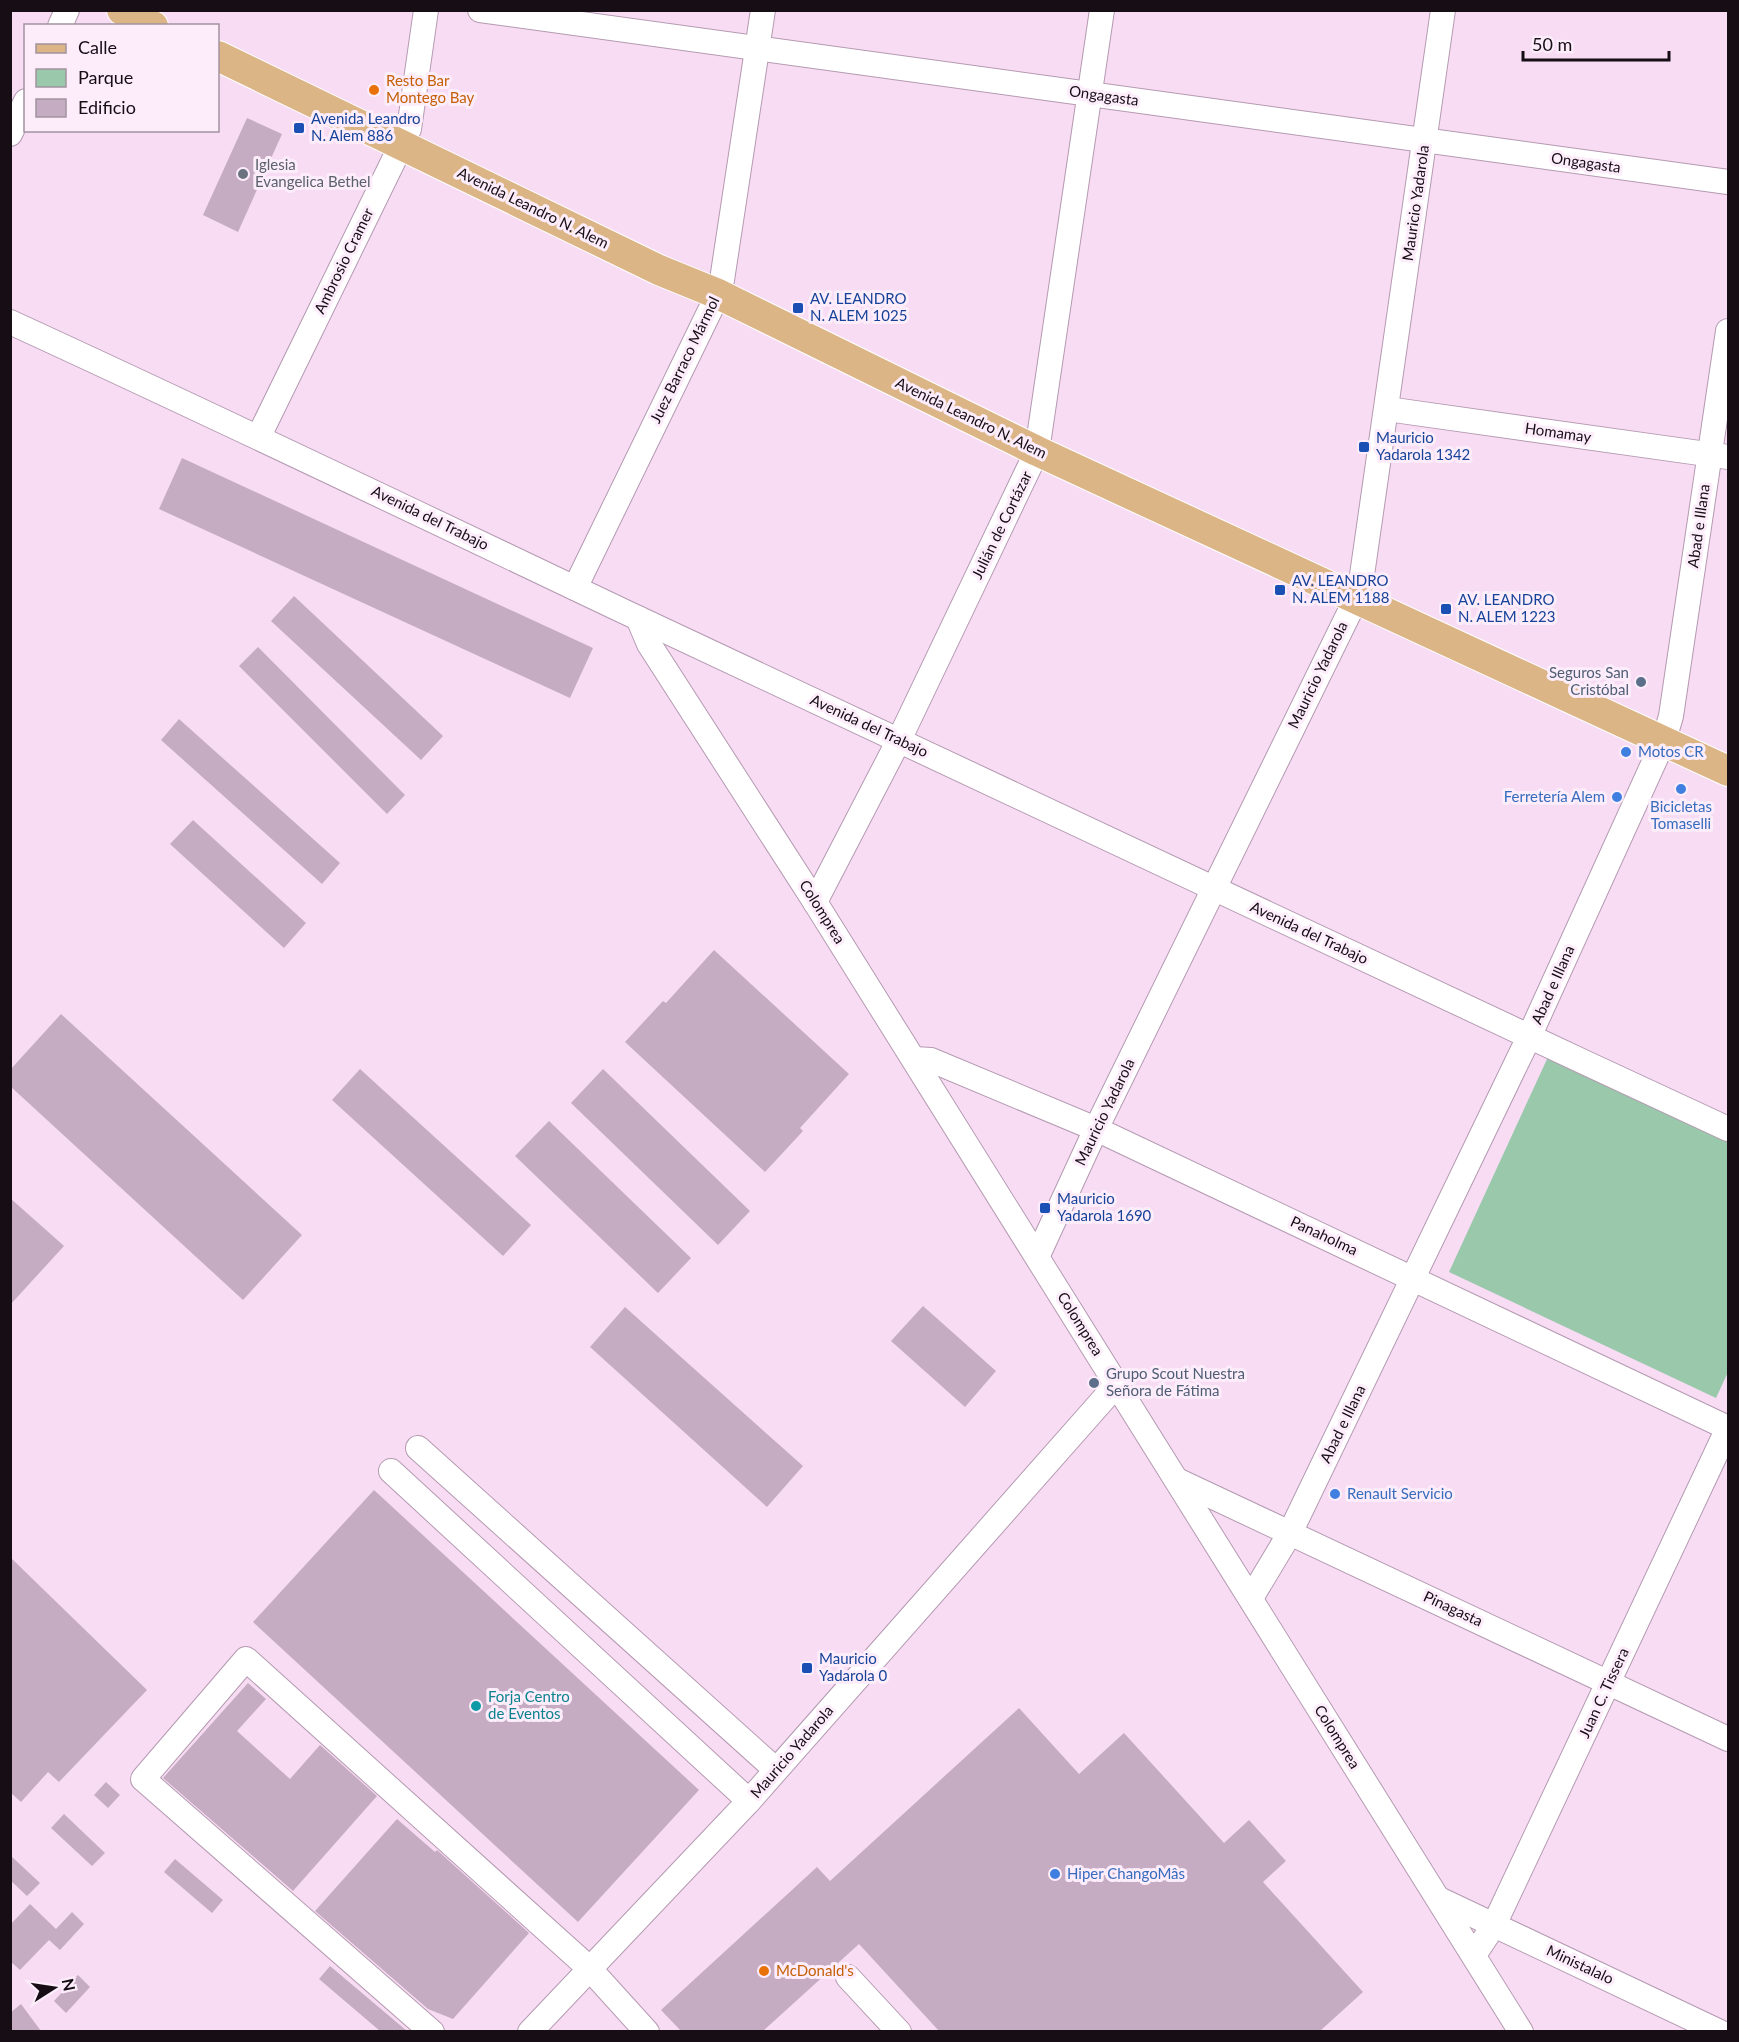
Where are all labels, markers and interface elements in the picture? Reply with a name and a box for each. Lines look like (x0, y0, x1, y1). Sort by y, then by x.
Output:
legend (24, 24, 219, 132)
scale bar (1523, 24, 1668, 62)
text: 50 m (1532, 33, 1572, 55)
text: Calle (78, 36, 117, 58)
text: Parque (78, 66, 133, 88)
place label: Resto Bar Montego Bay (386, 71, 475, 106)
street label: Ongagasta (1068, 81, 1140, 109)
marker: Resto Bar Montego Bay (367, 83, 381, 97)
text: Edificio (78, 96, 136, 118)
place label: Avenida Leandro N. Alem 886 (311, 109, 421, 144)
marker: Avenida Leandro N. Alem 886 (292, 121, 306, 135)
street label: Mauricio Yadarola (1398, 144, 1432, 262)
street label: Ongagasta (1550, 148, 1622, 176)
place label: Iglesia Evangelica Bethel (255, 155, 371, 190)
street label: Avenida Leandro N. Alem (455, 163, 612, 252)
marker: Iglesia Evangelica Bethel (236, 167, 250, 181)
street label: Ambrosio Cramer (310, 204, 377, 316)
place label: AV. LEANDRO N. ALEM 1025 (810, 289, 907, 324)
street label: Juez Barraco Mármol (646, 293, 723, 426)
marker: AV. LEANDRO N. ALEM 1025 (791, 301, 805, 315)
street label: Avenida Leandro N. Alem (893, 373, 1050, 462)
street label: Homamay (1524, 418, 1593, 446)
place label: Mauricio Yadarola 1342 (1376, 428, 1470, 463)
marker: Mauricio Yadarola 1342 (1357, 440, 1371, 454)
street label: Julián de Cortázar (967, 467, 1035, 581)
street label: Avenida del Trabajo (369, 481, 492, 553)
street label: Abad e Illana (1683, 483, 1713, 569)
place label: AV. LEANDRO N. ALEM 1188 (1292, 571, 1389, 606)
marker: AV. LEANDRO N. ALEM 1188 (1273, 583, 1287, 597)
place label: AV. LEANDRO N. ALEM 1223 (1458, 590, 1555, 625)
marker: AV. LEANDRO N. ALEM 1223 (1439, 602, 1453, 616)
street label: Mauricio Yadarola (1283, 618, 1351, 731)
place label: Seguros San Cristóbal (1549, 663, 1629, 698)
marker: Seguros San Cristóbal (1634, 675, 1648, 689)
street label: Avenida del Trabajo (808, 690, 931, 760)
place label: Motos CR (1638, 742, 1704, 760)
marker: Motos CR (1619, 745, 1633, 759)
marker: Bicicletas Tomaselli (1674, 782, 1688, 796)
place label: Ferretería Alem (1504, 787, 1605, 805)
marker: Ferretería Alem (1610, 790, 1624, 804)
place label: Bicicletas Tomaselli (1650, 797, 1712, 832)
street label: Colomprea (796, 876, 849, 947)
street label: Avenida del Trabajo (1248, 897, 1371, 967)
street label: Abad e Illana (1527, 942, 1577, 1027)
street label: Mauricio Yadarola (1070, 1055, 1138, 1168)
place label: Mauricio Yadarola 1690 (1057, 1189, 1152, 1224)
marker: Mauricio Yadarola 1690 (1038, 1201, 1052, 1215)
street label: Panaholma (1288, 1212, 1361, 1259)
street label: Colomprea (1054, 1288, 1107, 1359)
place label: Grupo Scout Nuestra Señora de Fátima (1106, 1364, 1245, 1399)
marker: Grupo Scout Nuestra Señora de Fátima (1087, 1376, 1101, 1390)
street label: Abad e Illana (1316, 1382, 1369, 1465)
place label: Renault Servicio (1347, 1484, 1453, 1502)
marker: Renault Servicio (1328, 1487, 1342, 1501)
street label: Pinagasta (1421, 1587, 1486, 1630)
street label: Juan C. Tissera (1574, 1645, 1632, 1740)
place label: Mauricio Yadarola 0 (819, 1649, 887, 1684)
marker: Mauricio Yadarola 0 (800, 1661, 814, 1675)
place label: Forja Centro de Eventos (488, 1687, 570, 1722)
marker: Forja Centro de Eventos (469, 1699, 483, 1713)
street label: Mauricio Yadarola (746, 1701, 836, 1801)
street label: Colomprea (1311, 1701, 1364, 1772)
place label: Hiper ChangoMâs (1067, 1864, 1185, 1882)
marker: Hiper ChangoMâs (1048, 1867, 1062, 1881)
street label: Ministalalo (1544, 1941, 1617, 1987)
north arrow (24, 1958, 84, 2018)
place label: McDonald's (776, 1961, 854, 1979)
marker: McDonald's (757, 1964, 771, 1978)
text: N (59, 1977, 80, 1993)

